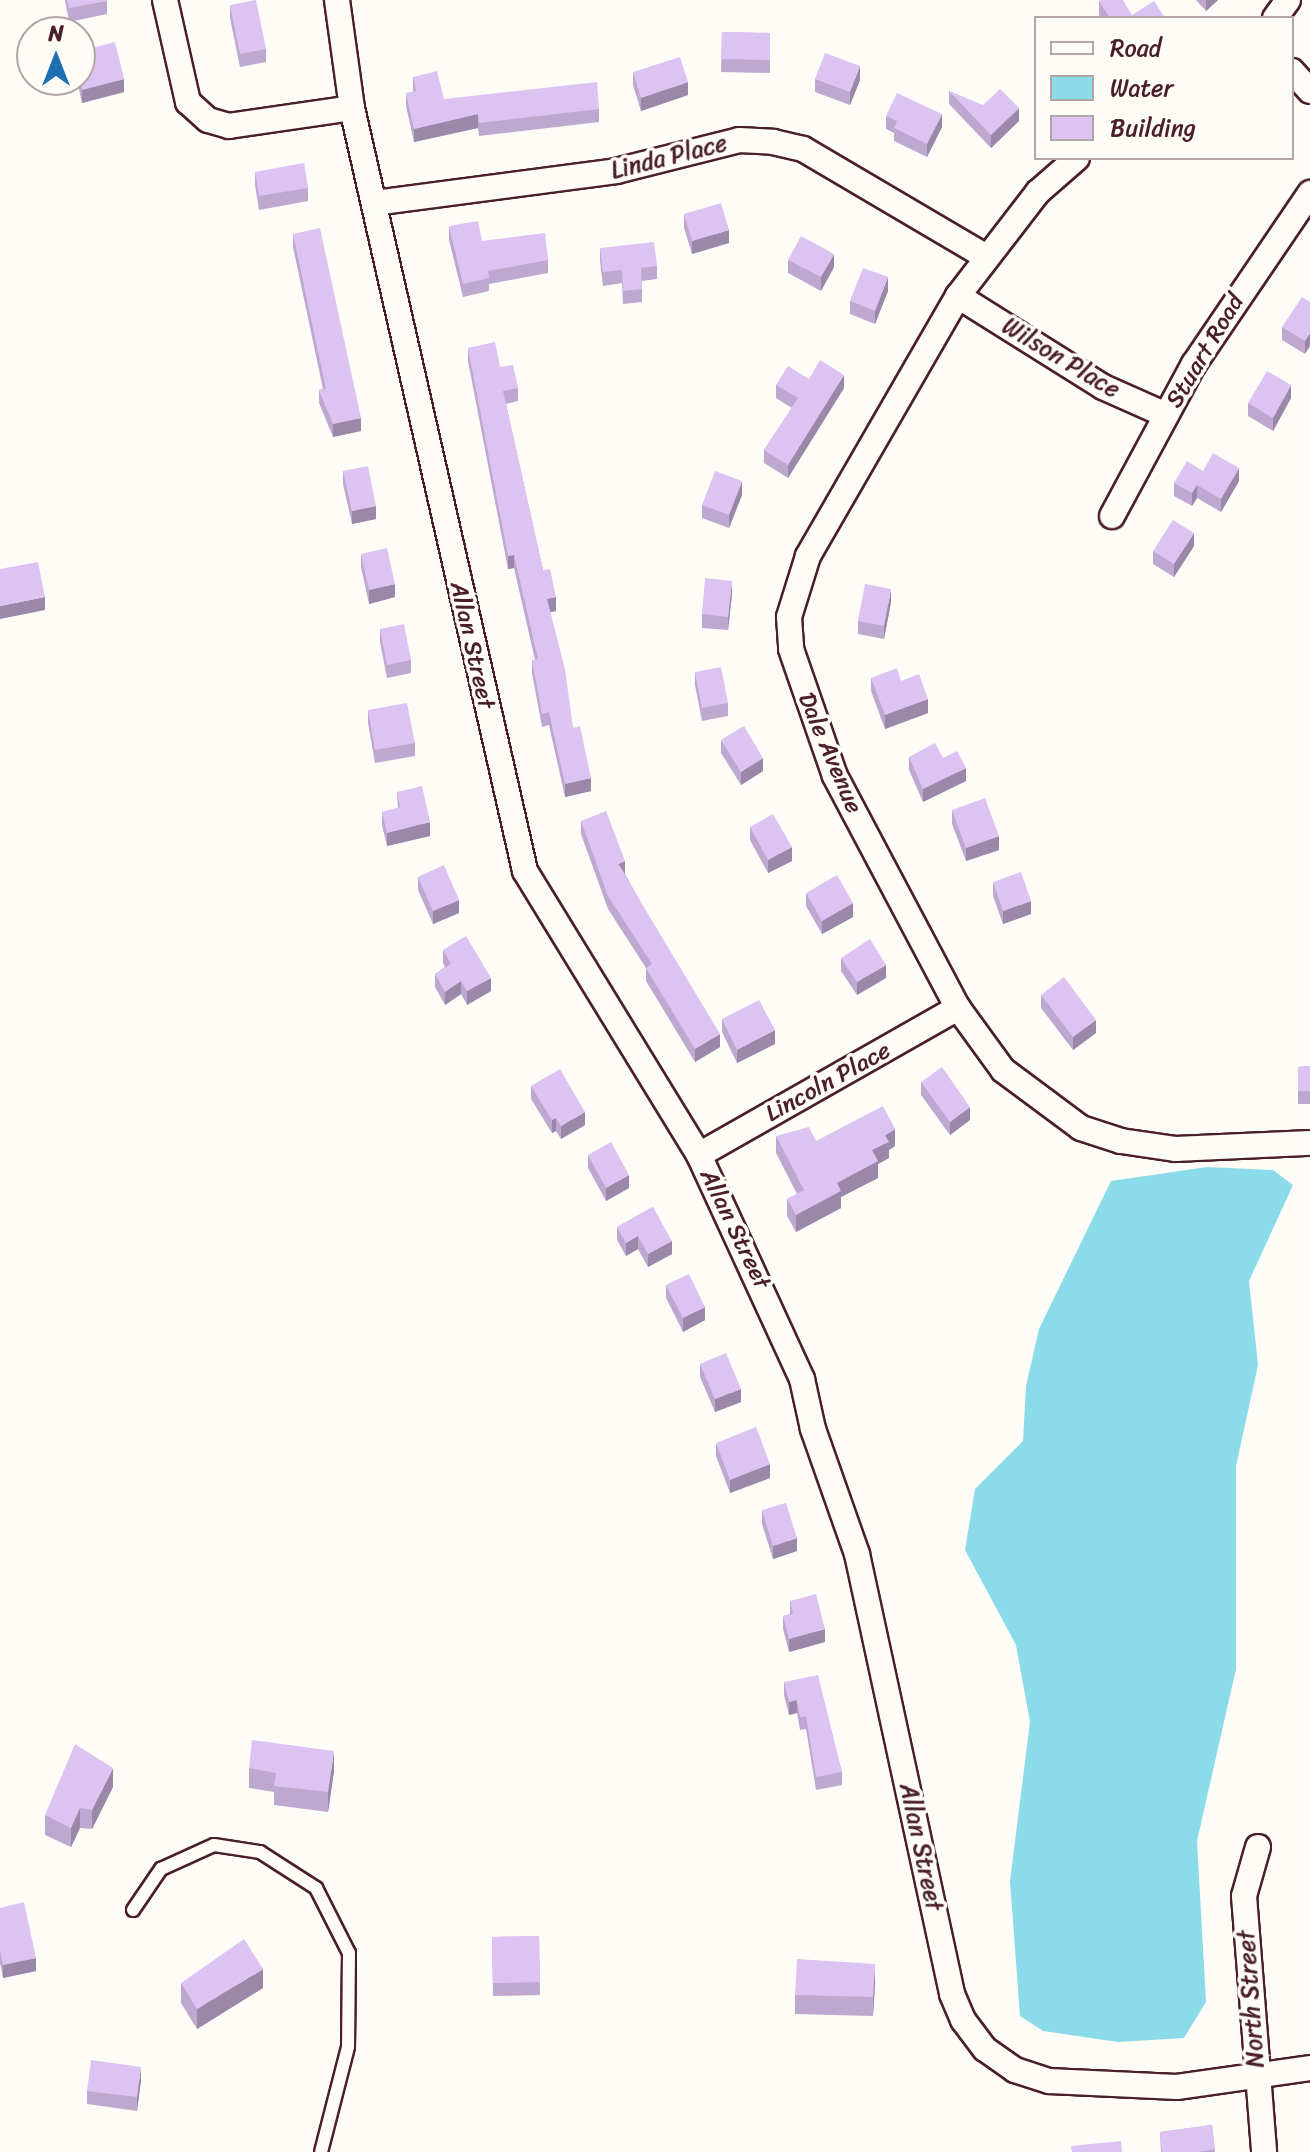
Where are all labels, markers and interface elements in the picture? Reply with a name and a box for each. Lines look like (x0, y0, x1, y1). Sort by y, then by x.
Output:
text: N (48, 14, 64, 53)
north arrow (16, 16, 96, 96)
legend (1034, 16, 1294, 160)
text: Road (1110, 27, 1161, 69)
text: Water (1110, 67, 1173, 109)
text: Building (1110, 107, 1196, 149)
street label: Linda Place (608, 129, 730, 185)
street label: Stuart Road (1160, 289, 1250, 413)
street label: Wilson Place (997, 312, 1125, 404)
street label: Allan Street (443, 578, 501, 712)
street label: Dale Avenue (792, 688, 868, 818)
street label: Lincoln Place (760, 1036, 896, 1128)
street label: Allan Street (693, 1164, 777, 1294)
street label: Allan Street (893, 1780, 949, 1914)
street label: North Street (1232, 1929, 1270, 2069)

